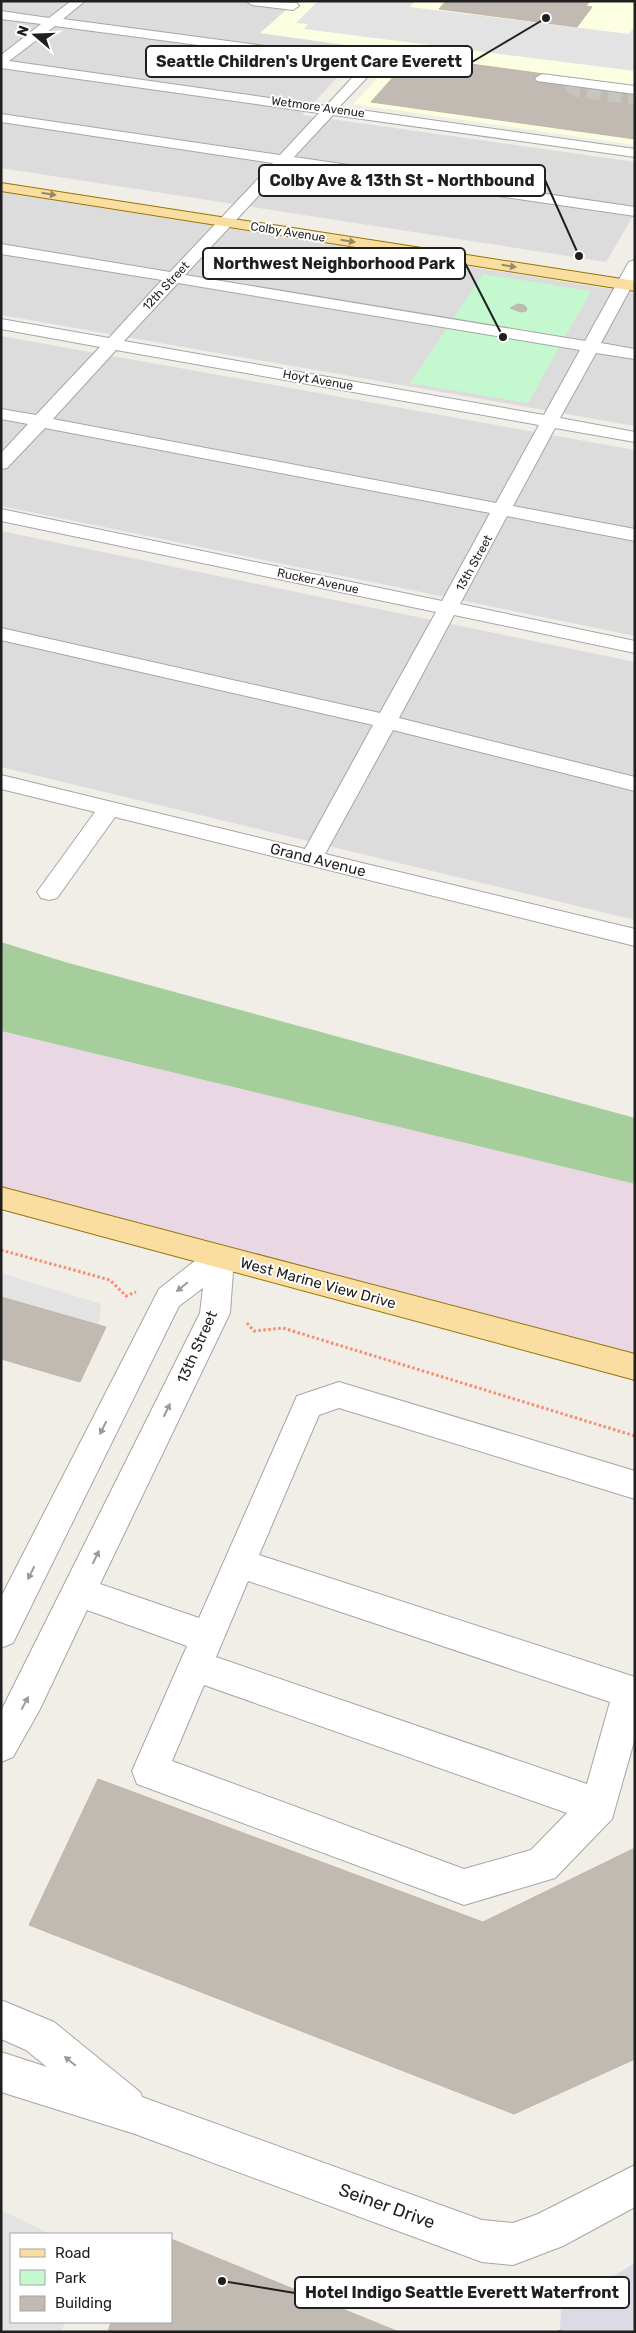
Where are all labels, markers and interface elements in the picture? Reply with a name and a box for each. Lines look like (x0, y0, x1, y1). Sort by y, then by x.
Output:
north arrow (10, 10, 60, 60)
text: N (14, 23, 33, 38)
callout: Seattle Children's Urgent Care Everett (146, 46, 472, 77)
text: Seattle Children's Urgent Care Everett (156, 52, 463, 71)
street label: Wetmore Avenue (270, 94, 366, 121)
callout: Colby Ave & 13th St - Northbound (259, 165, 545, 196)
text: Colby Ave & 13th St - Northbound (270, 171, 534, 190)
one-way arrow (42, 191, 58, 199)
street label: Colby Avenue (250, 219, 327, 245)
one-way arrow (341, 237, 357, 245)
callout: Northwest Neighborhood Park (203, 248, 465, 279)
text: Northwest Neighborhood Park (213, 254, 456, 273)
street label: 12th Street (140, 258, 192, 313)
one-way arrow (501, 263, 517, 271)
street label: Hoyt Avenue (282, 367, 355, 393)
street label: 13th Street (453, 532, 495, 594)
street label: Rucker Avenue (276, 565, 360, 597)
street label: Grand Avenue (268, 839, 368, 881)
street label: West Marine View Drive (238, 1254, 398, 1312)
one-way arrow (176, 1282, 189, 1293)
street label: 13th Street (173, 1308, 221, 1386)
one-way arrow (163, 1403, 171, 1418)
one-way arrow (99, 1421, 107, 1435)
one-way arrow (92, 1549, 100, 1564)
one-way arrow (26, 1566, 34, 1580)
one-way arrow (21, 1695, 29, 1710)
one-way arrow (64, 2055, 77, 2066)
street label: Seiner Drive (336, 2178, 438, 2234)
legend (10, 2233, 172, 2323)
text: Road (55, 2244, 91, 2262)
text: Park (55, 2269, 86, 2287)
callout: Hotel Indigo Seattle Everett Waterfront (295, 2277, 629, 2308)
text: Hotel Indigo Seattle Everett Waterfront (305, 2283, 620, 2302)
text: Building (55, 2294, 112, 2312)

